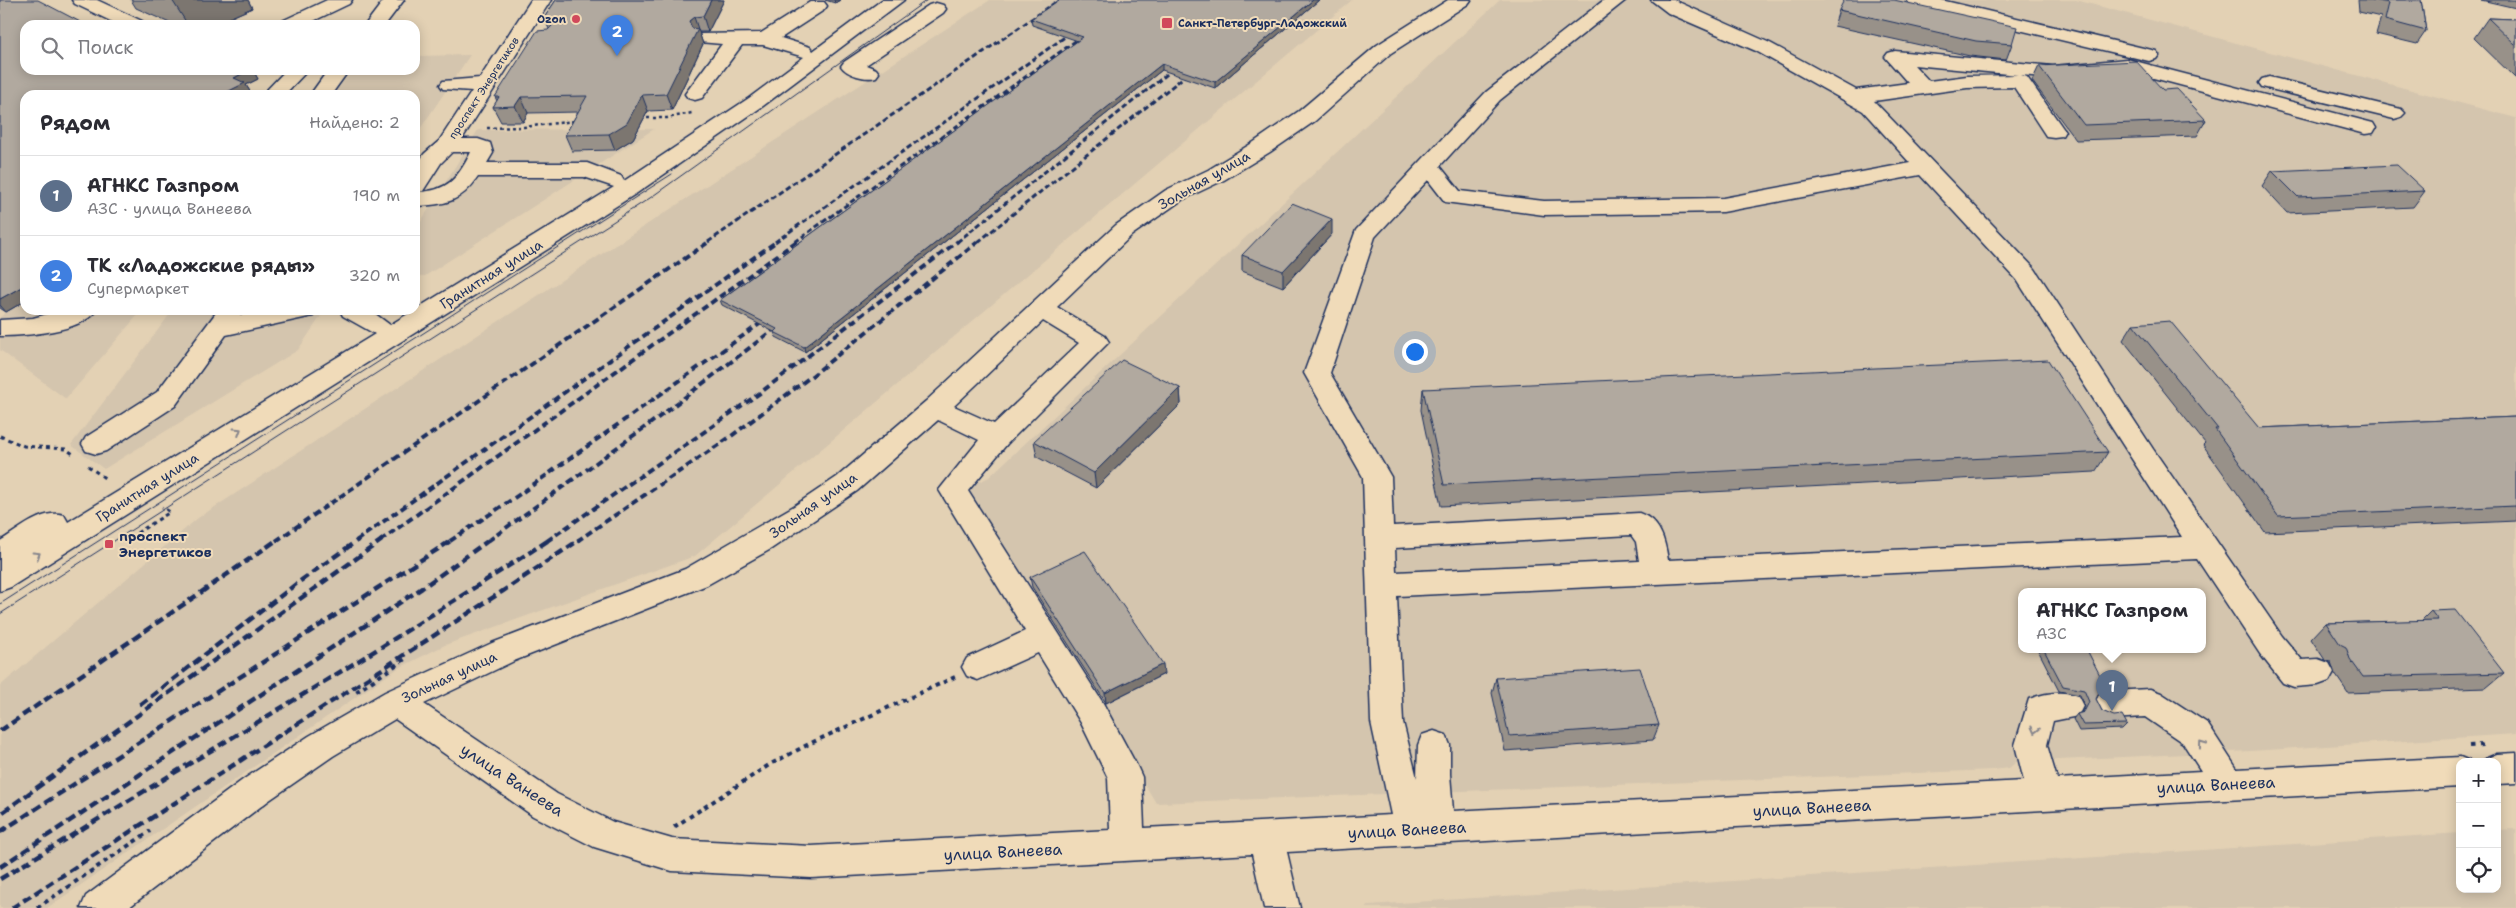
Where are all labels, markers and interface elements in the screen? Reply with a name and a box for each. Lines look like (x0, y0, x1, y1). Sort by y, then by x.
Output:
place label: Ozon (537, 12, 567, 27)
marker: Ozon (570, 13, 582, 25)
pin: 2 (601, 15, 633, 56)
marker: Санкт-Петербург-Ладожский (1160, 16, 1174, 30)
place label: Санкт-Петербург-Ладожский (1178, 16, 1347, 31)
search box (20, 20, 420, 75)
icon: search (38, 34, 66, 62)
street label: проспект Энергетиков (445, 34, 523, 142)
text: Поиск (78, 35, 133, 60)
text: Рядом (40, 109, 110, 137)
text: Найдено: 2 (309, 112, 400, 133)
street label: Зольная улица (1155, 146, 1253, 214)
text: АГНКС Газпром (87, 173, 239, 198)
text: 1 (52, 185, 60, 206)
text: 190 m (353, 185, 400, 206)
text: АЗС · улица Ванеева (87, 198, 252, 219)
street label: Гранитная улица (436, 235, 546, 313)
text: ТК «Ладожские ряды» (87, 253, 315, 278)
text: 2 (50, 265, 62, 286)
text: 320 m (349, 265, 400, 286)
text: Супермаркет (87, 278, 189, 299)
your location (1402, 339, 1428, 365)
one-way arrow (232, 428, 241, 438)
street label: Гранитная улица (92, 448, 202, 526)
street label: Зольная улица (766, 468, 861, 542)
place label: проспект Энергетиков (119, 527, 212, 561)
marker: проспект Энергетиков (103, 538, 115, 550)
one-way arrow (32, 552, 41, 561)
popup (2018, 588, 2206, 653)
text: АГНКС Газпром (2036, 598, 2188, 623)
text: АЗС (2036, 623, 2067, 644)
street label: Зольная улица (398, 647, 500, 707)
pin: 1 (2096, 670, 2128, 711)
one-way arrow (2030, 725, 2041, 734)
street label: улица Ванеева (457, 739, 568, 821)
one-way arrow (2199, 740, 2208, 750)
map controls (2456, 758, 2501, 893)
button: + (2456, 758, 2501, 803)
street label: улица Ванеева (2156, 771, 2276, 799)
street label: улица Ванеева (1752, 794, 1872, 822)
button: − (2456, 803, 2501, 848)
street label: улица Ванеева (1347, 816, 1467, 844)
street label: улица Ванеева (943, 838, 1063, 866)
button: locate (2456, 848, 2501, 893)

